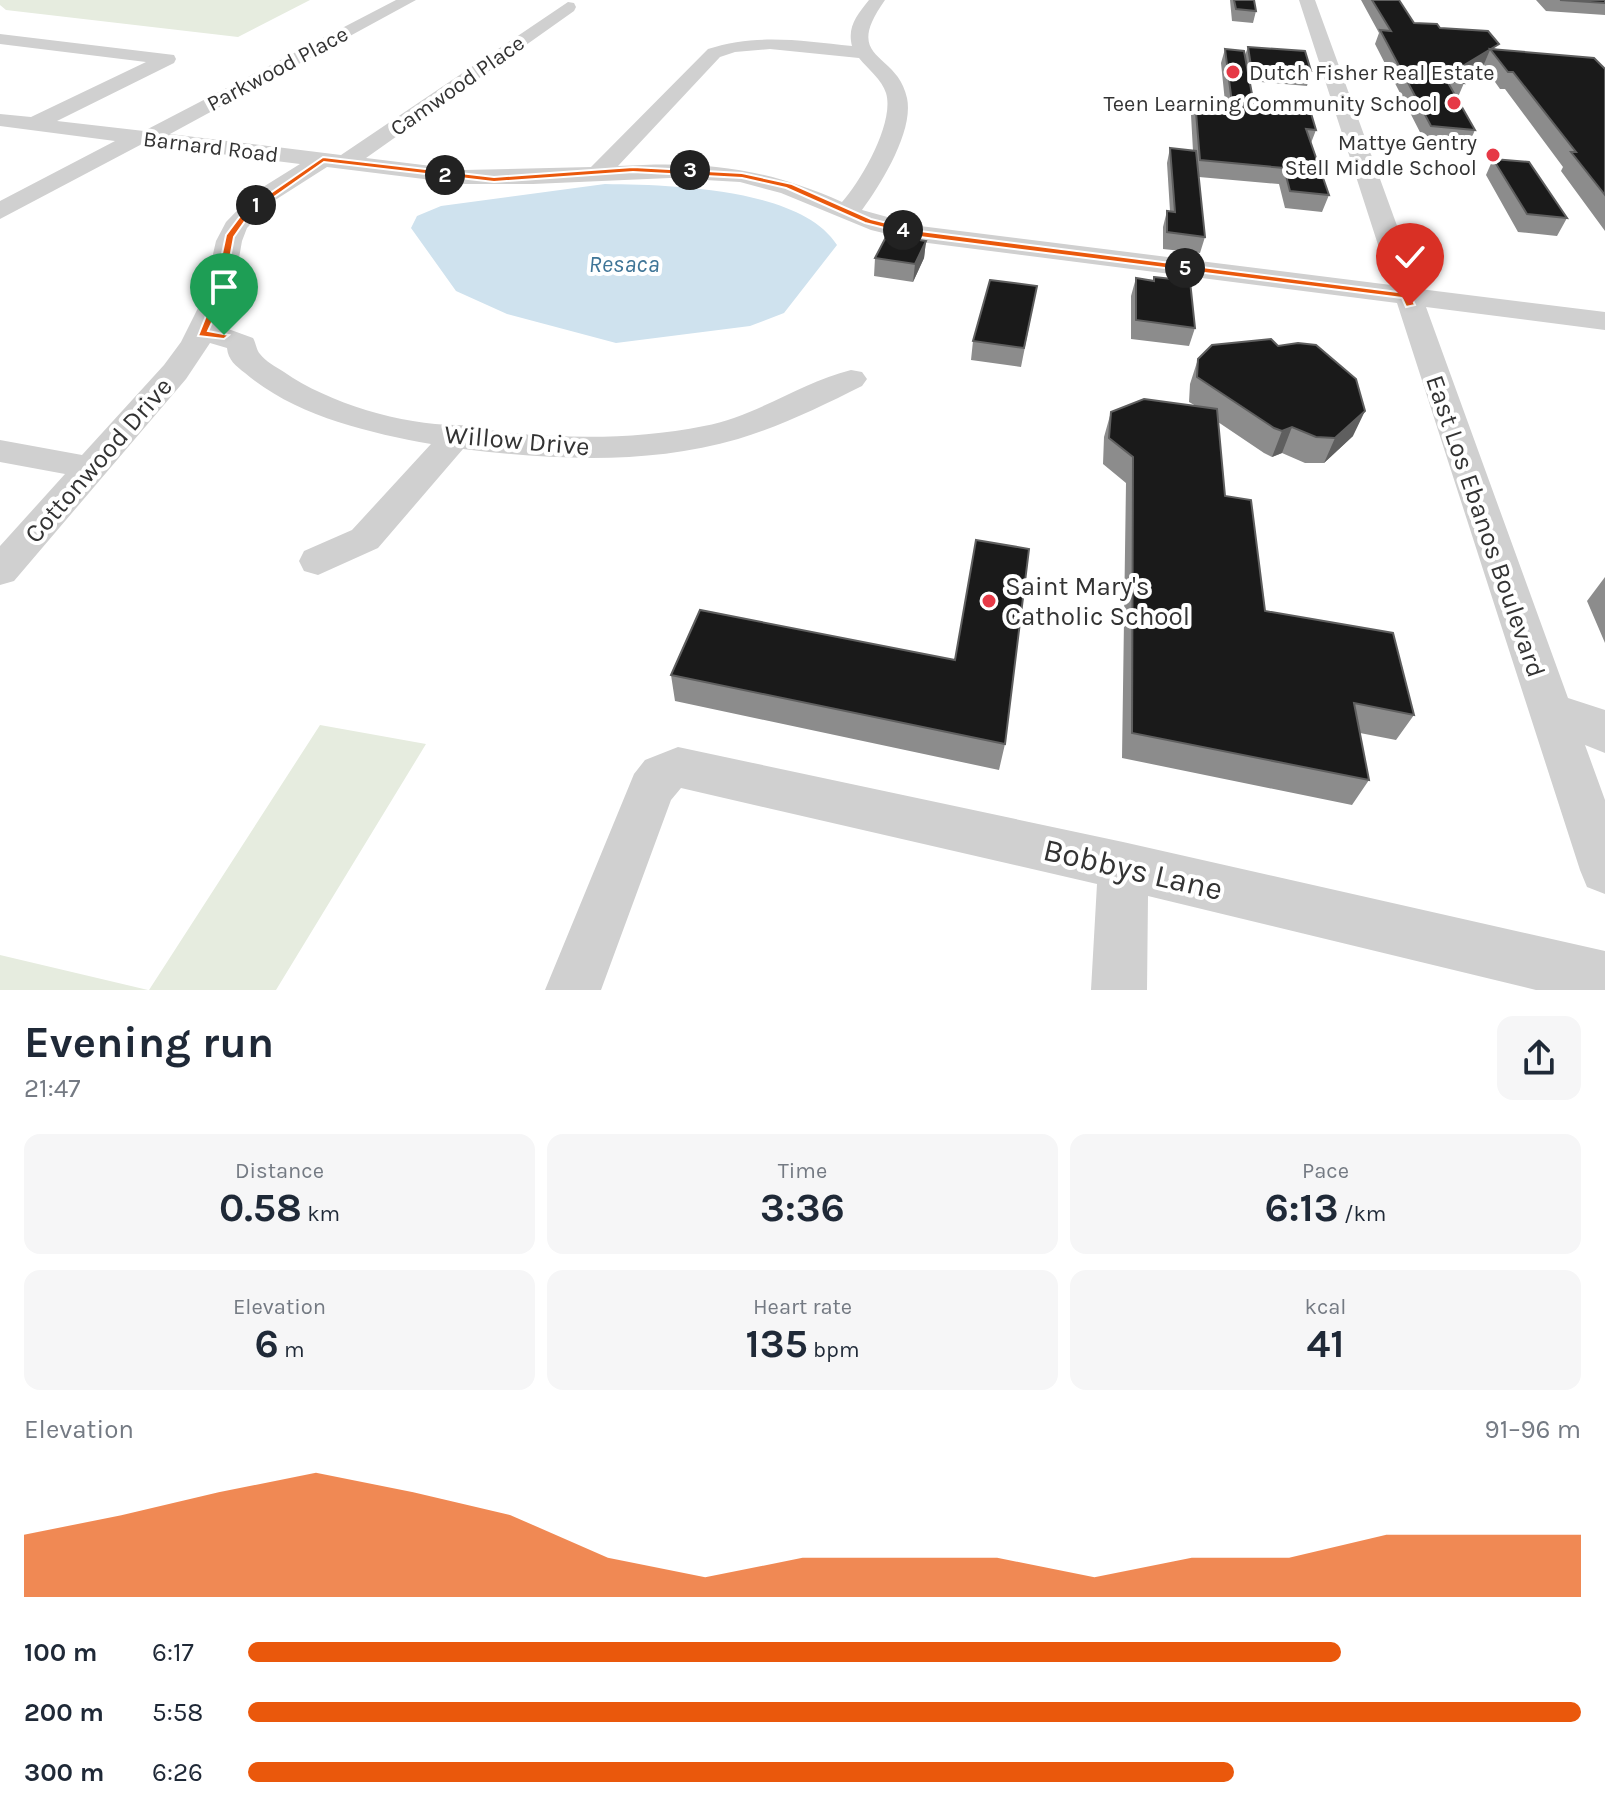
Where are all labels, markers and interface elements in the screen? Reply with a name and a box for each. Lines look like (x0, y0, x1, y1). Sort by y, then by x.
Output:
street label: Parkwood Place (203, 21, 352, 117)
street label: Camwood Place (386, 30, 530, 142)
place label: Dutch Fisher Real Estate (1249, 60, 1495, 86)
marker: Dutch Fisher Real Estate (1224, 63, 1242, 81)
place label: Teen Learning Community School (1103, 91, 1438, 117)
marker: Teen Learning Community School (1445, 94, 1463, 112)
street label: Barnard Road (142, 126, 280, 168)
place label: Mattye Gentry Stell Middle School (1285, 130, 1477, 181)
marker: Mattye Gentry Stell Middle School (1484, 146, 1502, 164)
pin: 3 (670, 150, 710, 190)
pin: 2 (425, 155, 465, 195)
text: 3 (683, 157, 697, 183)
text: 2 (438, 162, 452, 188)
pin: 1 (236, 185, 276, 225)
text: 1 (252, 192, 260, 218)
pin: 4 (883, 210, 923, 250)
text: 4 (896, 217, 910, 243)
pin (1376, 223, 1444, 305)
icon: check (1388, 235, 1432, 279)
pin: 5 (1165, 248, 1205, 288)
water label: Resaca (588, 250, 660, 278)
pin (190, 253, 258, 335)
text: 5 (1179, 255, 1191, 281)
icon: arrive (202, 265, 246, 309)
street label: Cottonwood Drive (18, 371, 179, 549)
street label: East Los Ebanos Boulevard (1419, 371, 1552, 681)
street label: Willow Drive (443, 419, 591, 462)
place label: Saint Mary's Catholic School (1005, 571, 1190, 632)
marker: Saint Mary's Catholic School (980, 592, 998, 610)
street label: Bobbys Lane (1040, 831, 1226, 908)
button: share (1497, 1016, 1581, 1100)
text: Evening run (24, 1017, 274, 1068)
text: 21:47 (24, 1073, 80, 1104)
text: Distance (235, 1158, 324, 1184)
text: Time (778, 1158, 827, 1184)
text: Pace (1302, 1158, 1349, 1184)
text: 0.58 (219, 1184, 302, 1231)
text: 3:36 (760, 1184, 845, 1231)
text: 6:13 (1265, 1184, 1339, 1231)
text: km (302, 1201, 340, 1227)
text: /km (1339, 1201, 1386, 1227)
text: Elevation (233, 1294, 326, 1320)
text: Heart rate (753, 1294, 852, 1320)
text: kcal (1304, 1294, 1347, 1320)
text: 6 (254, 1320, 279, 1367)
text: 135 (745, 1320, 808, 1367)
text: 41 (1306, 1320, 1345, 1367)
text: m (279, 1337, 305, 1363)
text: bpm (808, 1337, 860, 1363)
text: Elevation (24, 1414, 134, 1445)
text: 91–96 m (1485, 1414, 1581, 1445)
text: 100 m (24, 1637, 97, 1668)
text: 6:17 (152, 1637, 194, 1668)
text: 200 m (24, 1697, 104, 1728)
text: 5:58 (152, 1697, 203, 1728)
text: 300 m (24, 1757, 104, 1788)
text: 6:26 (152, 1757, 203, 1788)

